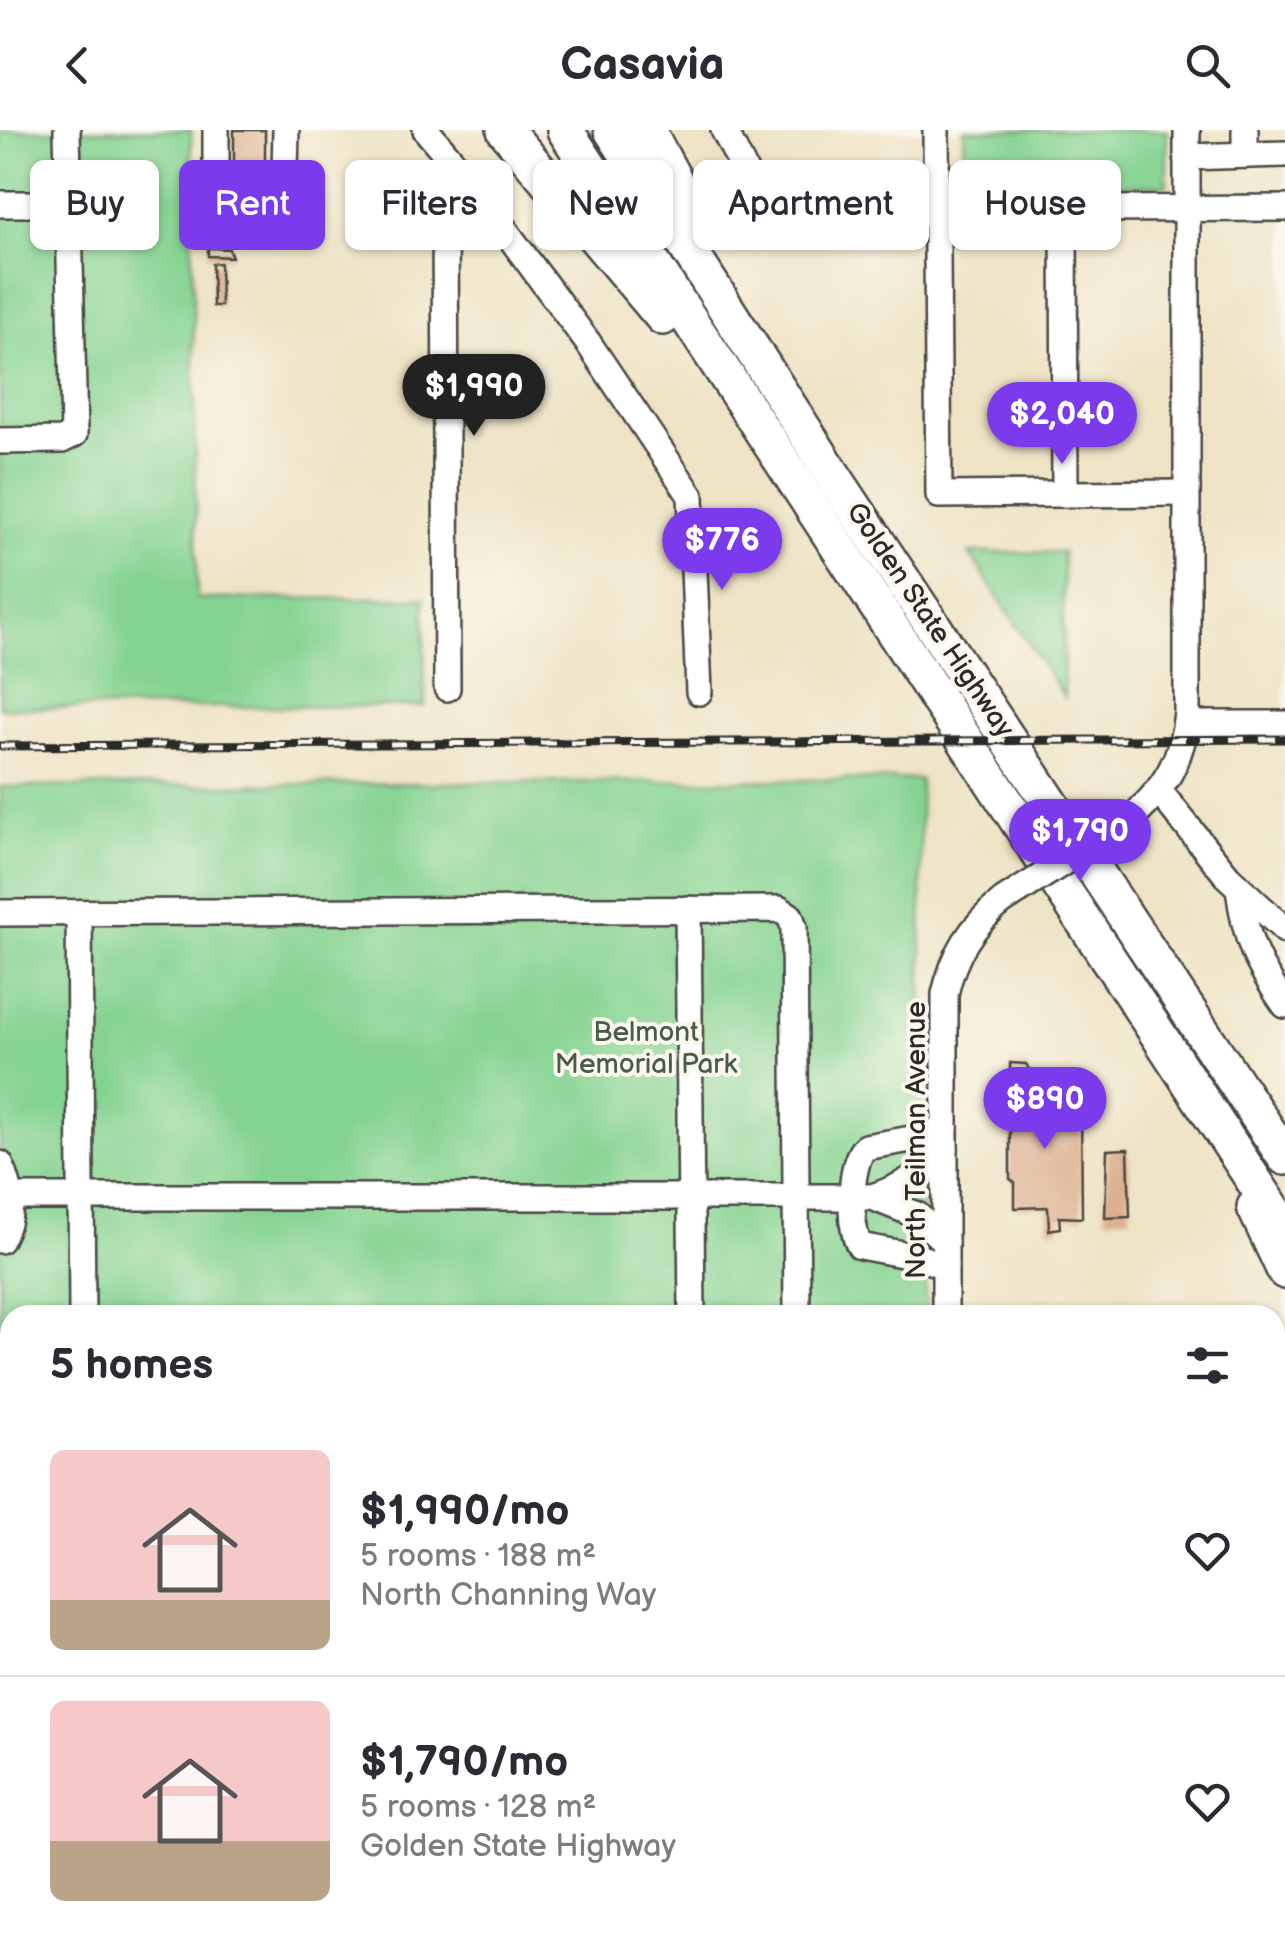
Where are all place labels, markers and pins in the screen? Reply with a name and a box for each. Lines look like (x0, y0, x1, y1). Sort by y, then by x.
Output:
pin: $1,990 (393, 354, 555, 439)
pin: $2,040 (981, 382, 1143, 467)
pin: $776 (663, 508, 781, 593)
pin: $1,790 (999, 799, 1161, 884)
pin: $890 (986, 1067, 1104, 1152)

